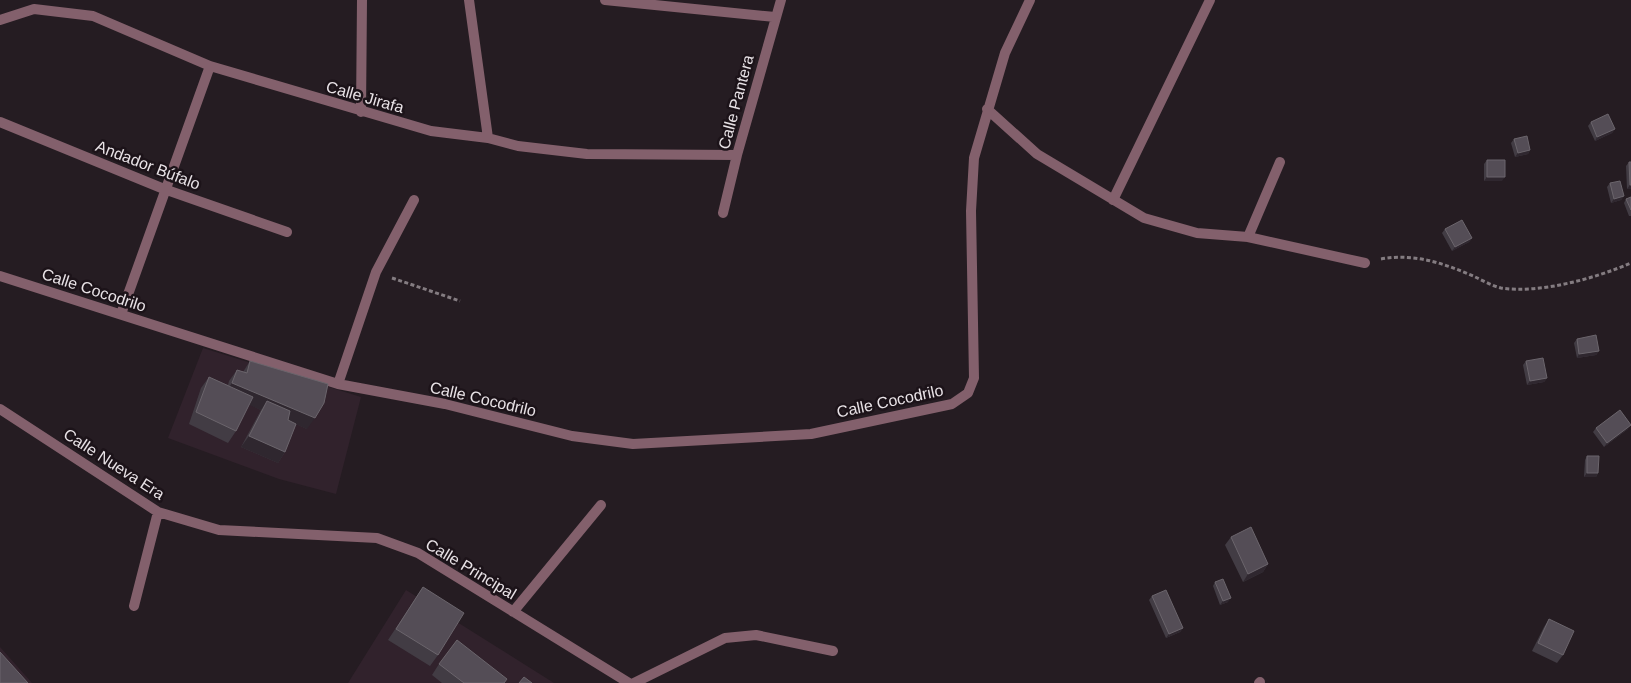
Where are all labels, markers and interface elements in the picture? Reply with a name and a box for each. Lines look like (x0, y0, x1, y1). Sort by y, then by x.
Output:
street label: Calle Pantera (715, 53, 757, 151)
street label: Calle Jirafa (324, 78, 406, 116)
street label: Andador Búfalo (93, 137, 203, 193)
street label: Calle Cocodrilo (40, 265, 148, 315)
street label: Calle Cocodrilo (428, 379, 538, 420)
street label: Calle Cocodrilo (835, 381, 945, 421)
street label: Calle Nueva Era (61, 425, 168, 503)
street label: Calle Principal (423, 535, 519, 603)

